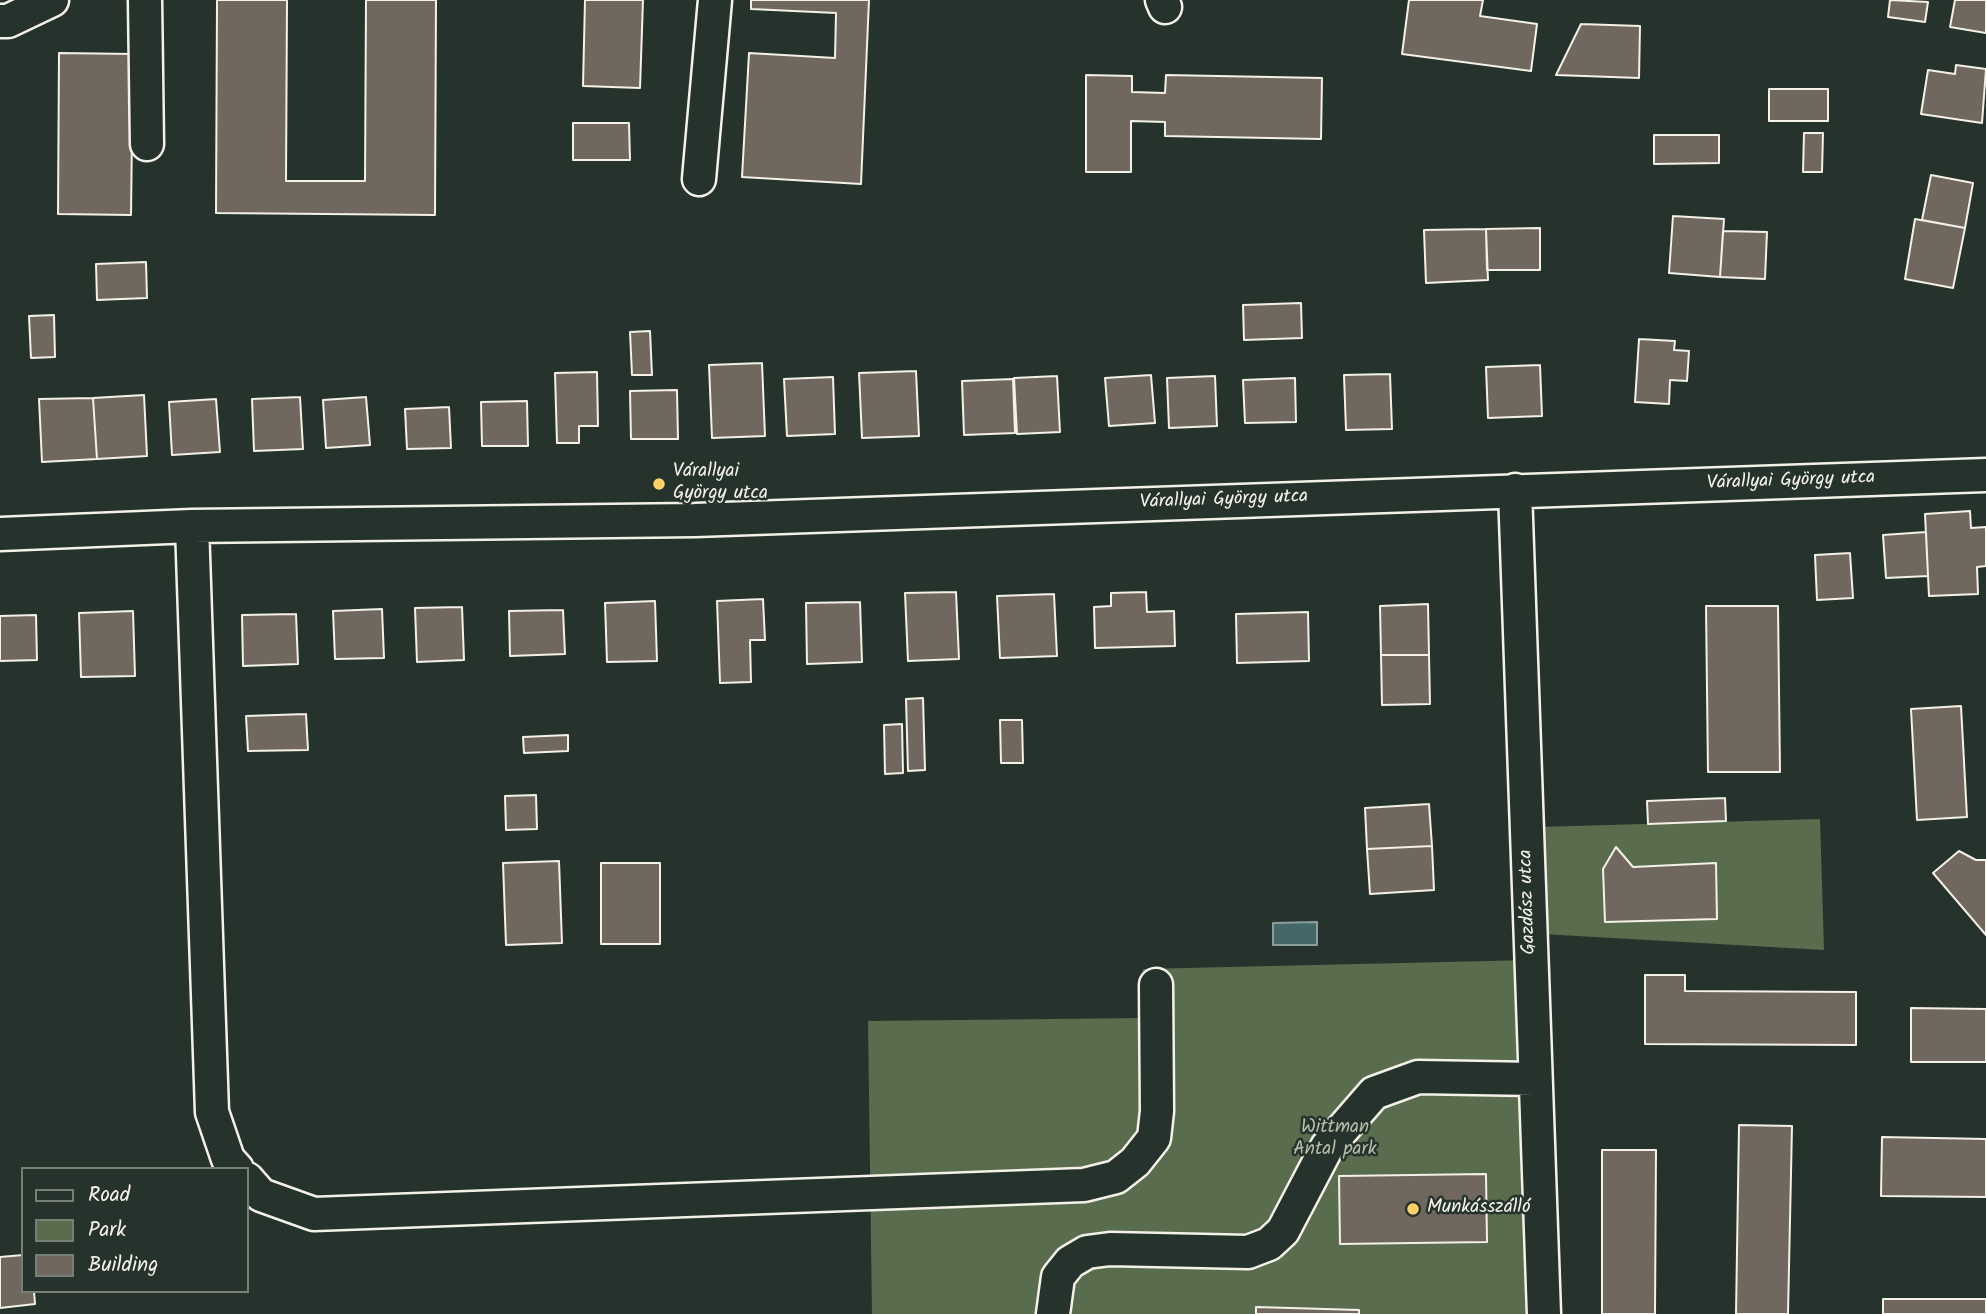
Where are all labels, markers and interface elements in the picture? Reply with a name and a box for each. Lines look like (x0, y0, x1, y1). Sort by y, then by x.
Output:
place label: Várallyai György utca (673, 462, 768, 506)
street label: Várallyai György utca (1706, 468, 1876, 496)
marker: Várallyai György utca (651, 476, 667, 492)
street label: Várallyai György utca (1139, 487, 1309, 515)
street label: Gazdász utca (1516, 849, 1542, 955)
park label: Wittman Antal park (1293, 1118, 1377, 1162)
legend (21, 1167, 248, 1293)
text: Road (88, 1179, 130, 1212)
place label: Munkásszálló (1427, 1198, 1531, 1220)
marker: Munkásszálló (1405, 1201, 1421, 1217)
text: Park (88, 1214, 126, 1247)
text: Building (88, 1249, 158, 1282)

